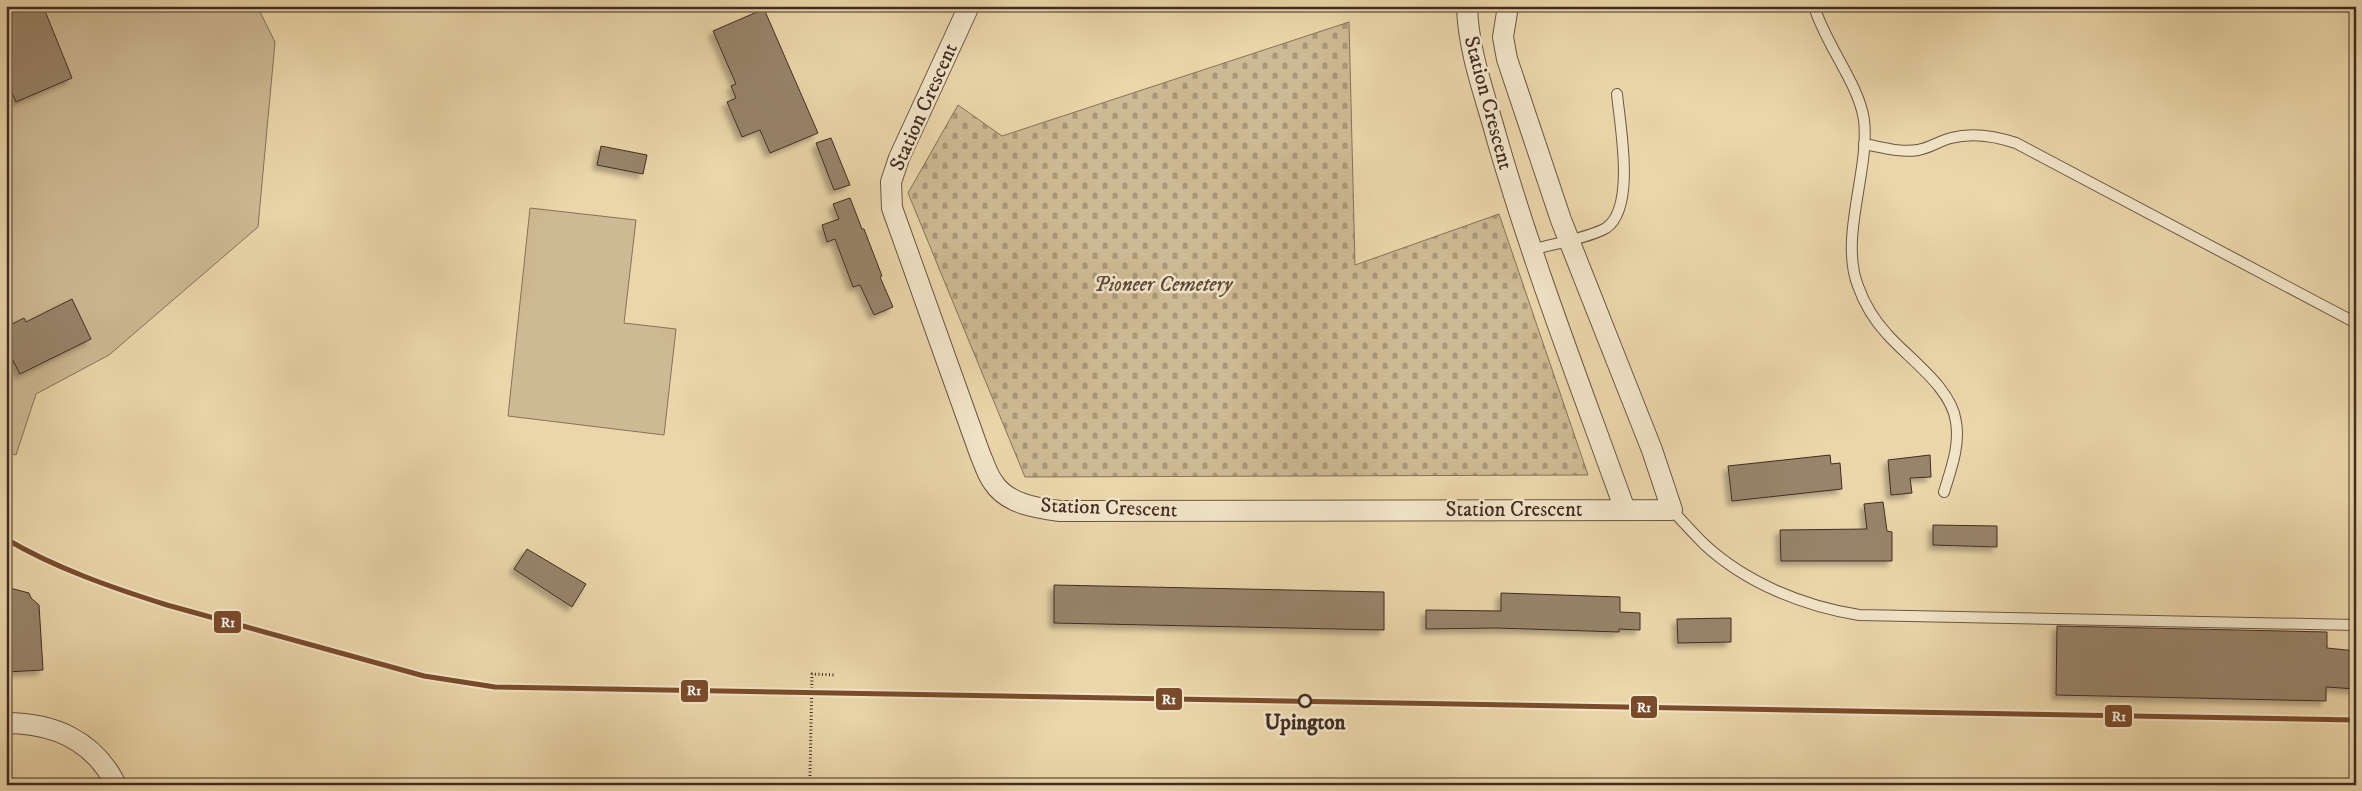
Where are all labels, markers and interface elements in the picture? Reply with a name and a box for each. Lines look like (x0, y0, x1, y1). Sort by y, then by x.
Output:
street label: Station Crescent (1458, 33, 1518, 173)
street label: Station Crescent (884, 39, 964, 175)
park label: Pioneer Cemetery (1094, 272, 1234, 298)
street label: Station Crescent (1040, 493, 1178, 523)
street label: Station Crescent (1445, 497, 1583, 523)
line badge: R1 (213, 610, 242, 634)
text: R1 (221, 614, 235, 632)
line badge: R1 (680, 679, 709, 703)
text: R1 (687, 682, 701, 700)
line badge: R1 (1155, 687, 1183, 711)
text: R1 (1162, 691, 1176, 709)
marker: Upington (1298, 694, 1312, 708)
line badge: R1 (1630, 695, 1658, 719)
text: R1 (1637, 699, 1651, 717)
line badge: R1 (2104, 704, 2133, 728)
text: R1 (2112, 708, 2126, 726)
place label: Upington (1265, 710, 1346, 736)

